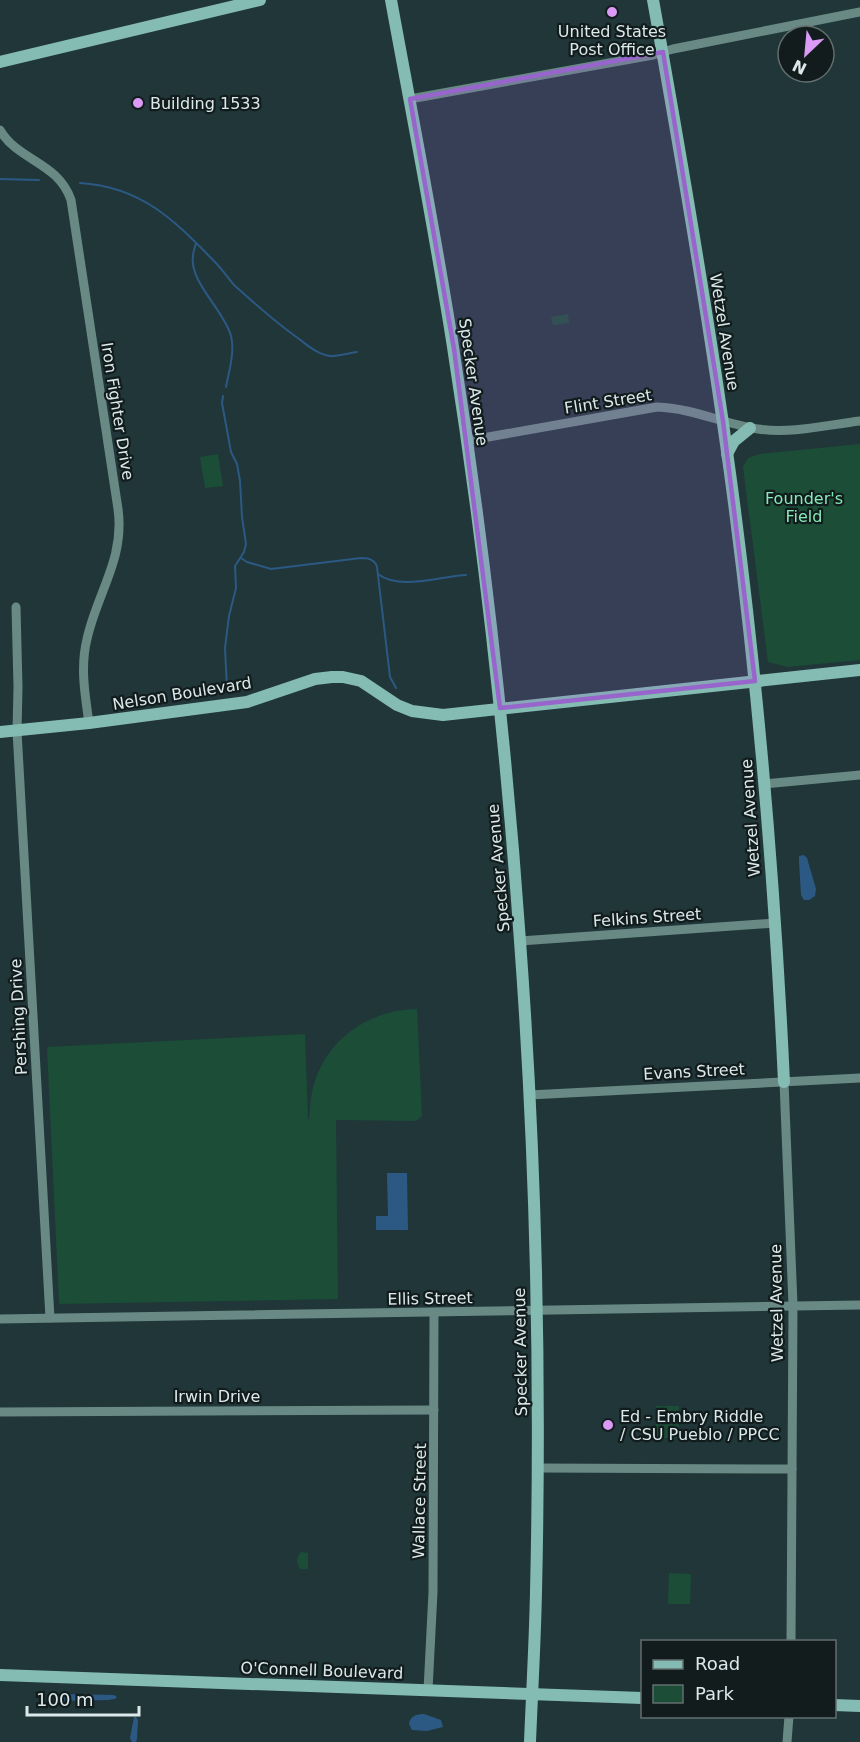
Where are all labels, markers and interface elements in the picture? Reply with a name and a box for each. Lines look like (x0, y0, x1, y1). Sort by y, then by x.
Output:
marker: United States Post Office (605, 5, 619, 19)
place label: United States Post Office (558, 22, 666, 59)
north arrow (776, 24, 836, 84)
text: N (789, 56, 810, 79)
place label: Building 1533 (150, 94, 261, 113)
marker: Building 1533 (131, 96, 145, 110)
street label: Wetzel Avenue (706, 272, 743, 392)
street label: Specker Avenue (455, 317, 492, 447)
street label: Iron Fighter Drive (97, 341, 138, 481)
street label: Flint Street (563, 385, 653, 418)
park label: Founder's Field (765, 489, 843, 526)
street label: Nelson Boulevard (111, 673, 253, 714)
street label: Wetzel Avenue (737, 758, 764, 878)
street label: Specker Avenue (483, 803, 514, 933)
street label: Felkins Street (592, 904, 702, 931)
street label: Pershing Drive (6, 958, 31, 1076)
street label: Evans Street (643, 1059, 745, 1084)
street label: Wetzel Avenue (766, 1244, 787, 1362)
street label: Ellis Street (387, 1288, 473, 1309)
street label: Specker Avenue (510, 1288, 531, 1416)
street label: Irwin Drive (174, 1387, 260, 1406)
place label: Ed - Embry Riddle / CSU Pueblo / PPCC (620, 1407, 780, 1444)
marker: Ed - Embry Riddle / CSU Pueblo / PPCC (601, 1418, 615, 1432)
street label: Wallace Street (409, 1443, 430, 1559)
legend (641, 1640, 836, 1718)
text: Road (695, 1653, 740, 1674)
street label: O'Connell Boulevard (240, 1658, 404, 1683)
scale bar (27, 1679, 140, 1717)
text: Park (695, 1683, 734, 1704)
text: 100 m (36, 1689, 94, 1710)

